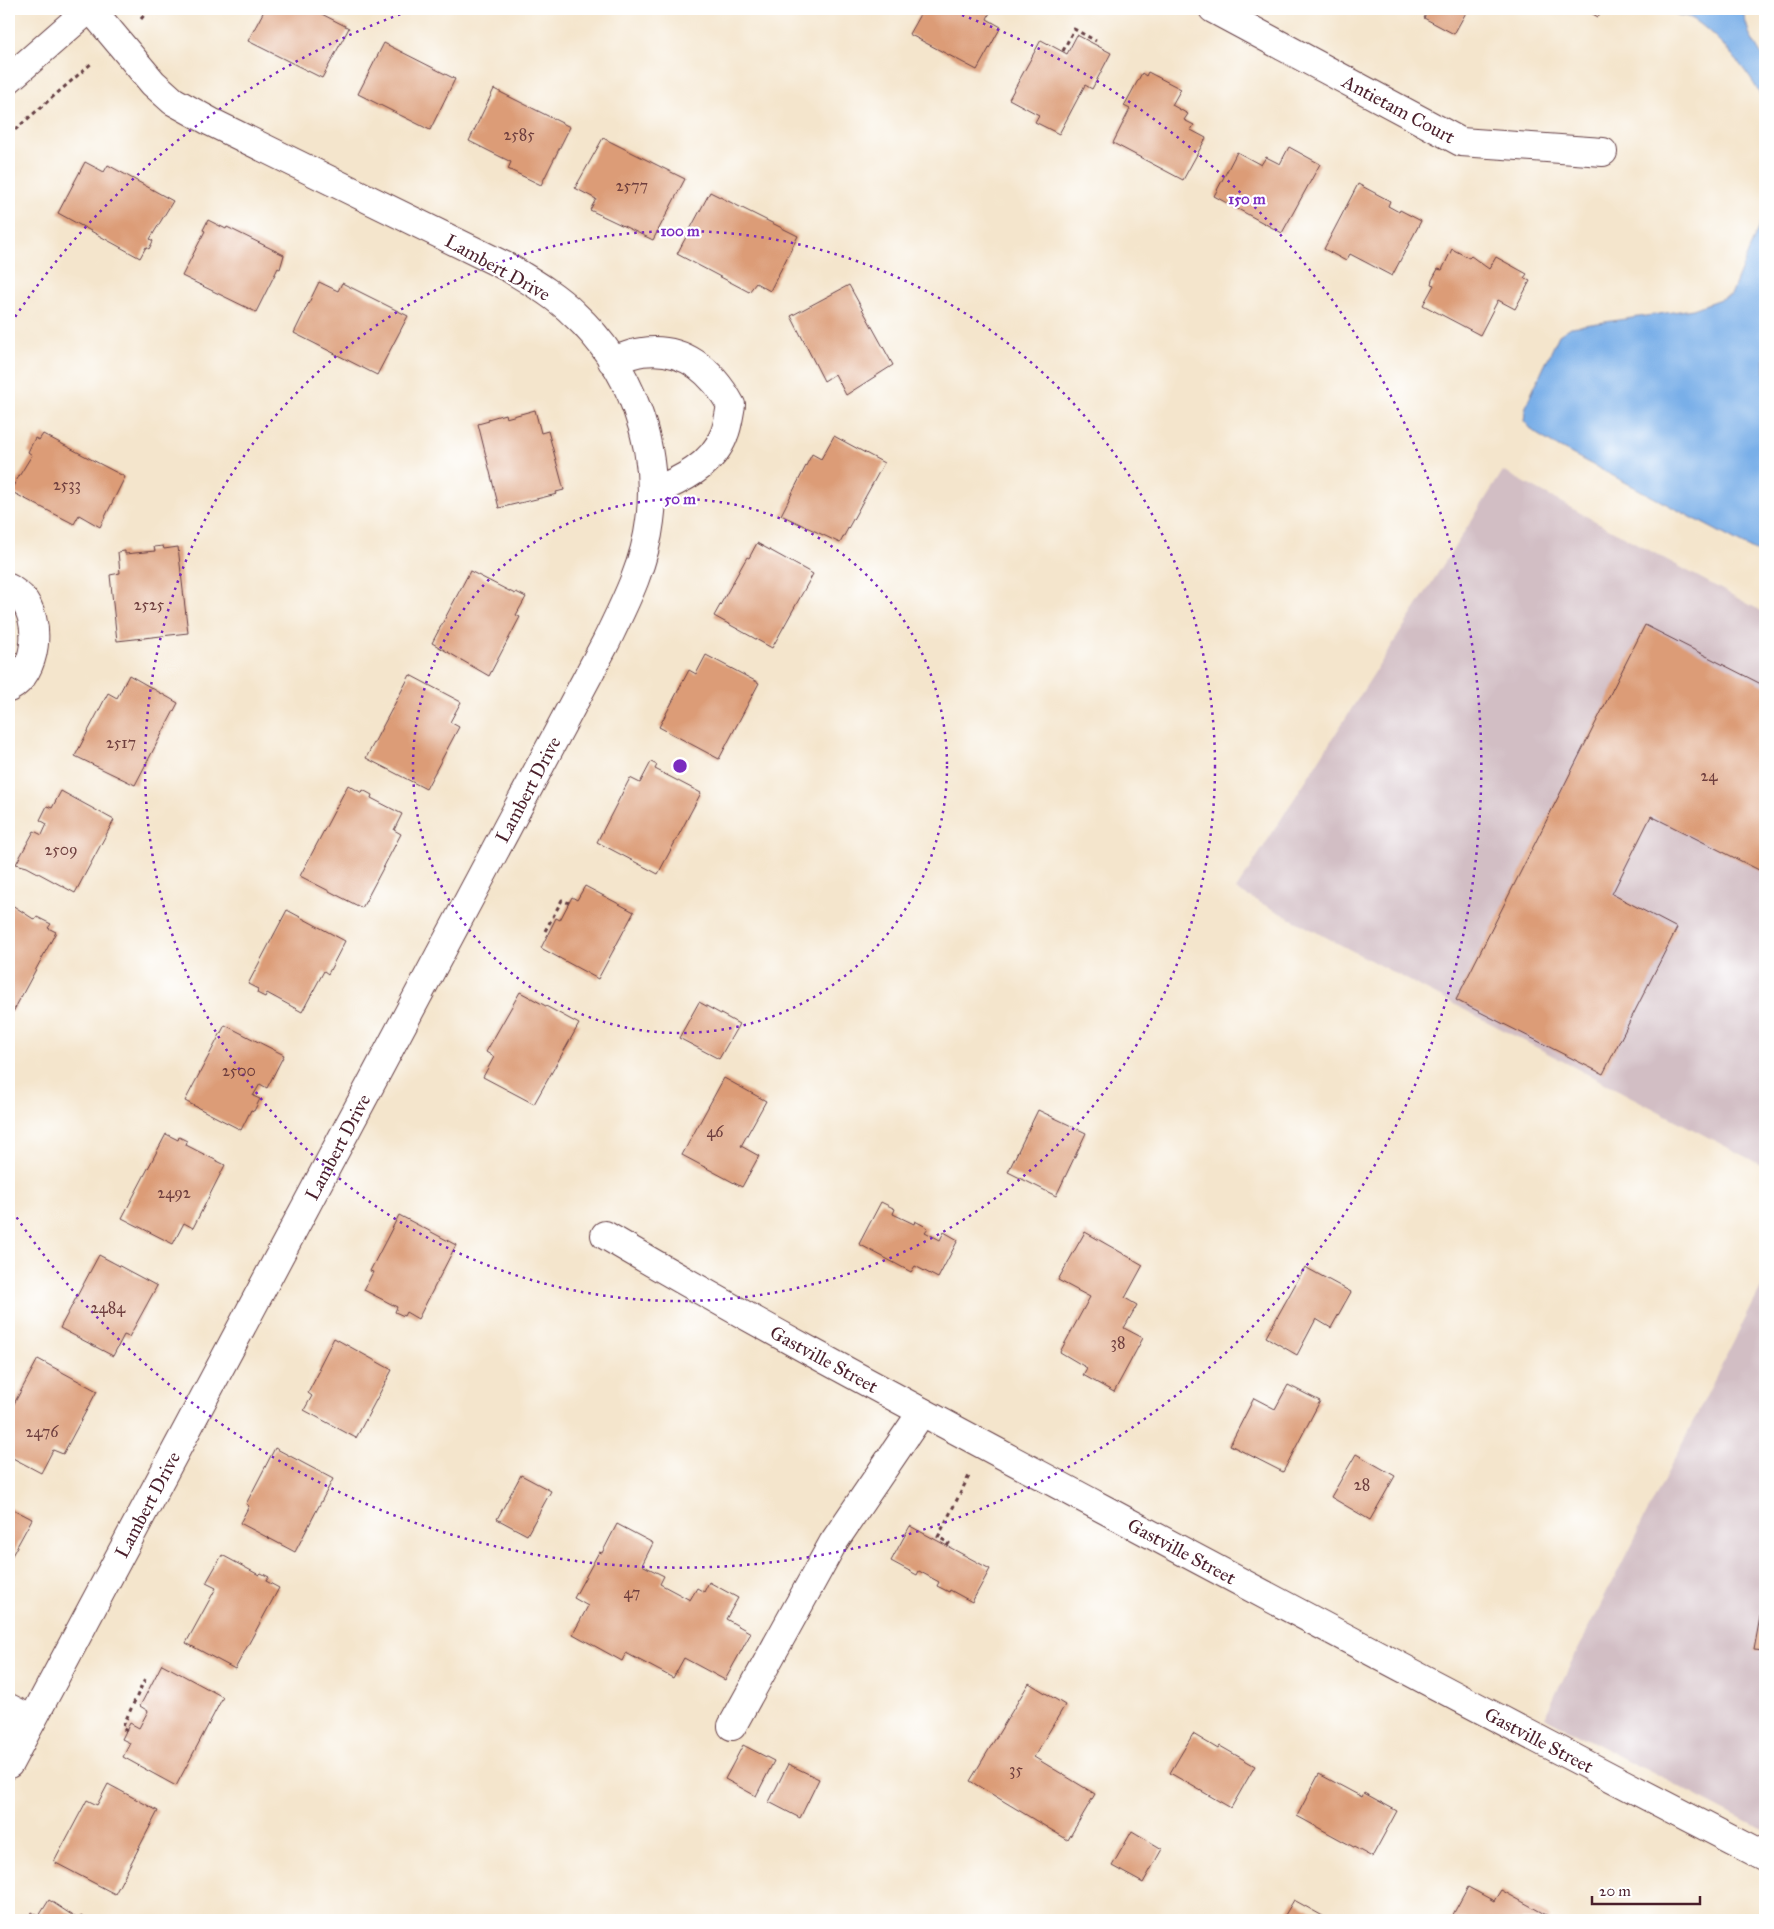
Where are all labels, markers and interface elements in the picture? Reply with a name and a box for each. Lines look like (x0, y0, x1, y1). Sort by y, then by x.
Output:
street label: Antietam Court (1338, 69, 1459, 149)
house number: 2585 (503, 125, 535, 144)
house number: 2577 (616, 176, 648, 195)
text: 150 m (1228, 190, 1266, 208)
text: 100 m (660, 222, 700, 240)
street label: Lambert Drive (441, 229, 555, 306)
house number: 2533 (53, 475, 81, 494)
text: 50 m (664, 490, 696, 508)
house number: 2525 (134, 595, 165, 614)
street label: Lambert Drive (490, 732, 566, 847)
house number: 2517 (106, 733, 136, 752)
centre of rings (671, 757, 689, 775)
house number: 24 (1701, 766, 1718, 785)
house number: 2509 (44, 840, 78, 859)
house number: 2500 (222, 1061, 256, 1080)
street label: Lambert Drive (300, 1090, 375, 1204)
house number: 46 (706, 1122, 724, 1141)
house number: 2492 (157, 1183, 191, 1202)
house number: 2484 (91, 1298, 126, 1317)
street label: Gastville Street (766, 1321, 882, 1398)
house number: 38 (1111, 1333, 1125, 1352)
house number: 2476 (26, 1422, 59, 1441)
street label: Lambert Drive (110, 1448, 185, 1562)
house number: 28 (1354, 1475, 1370, 1494)
street label: Gastville Street (1124, 1513, 1240, 1590)
house number: 47 (624, 1583, 640, 1602)
street label: Gastville Street (1481, 1702, 1598, 1778)
house number: 35 (1009, 1760, 1023, 1779)
scale bar (1592, 1874, 1699, 1906)
text: 20 m (1599, 1882, 1631, 1900)

